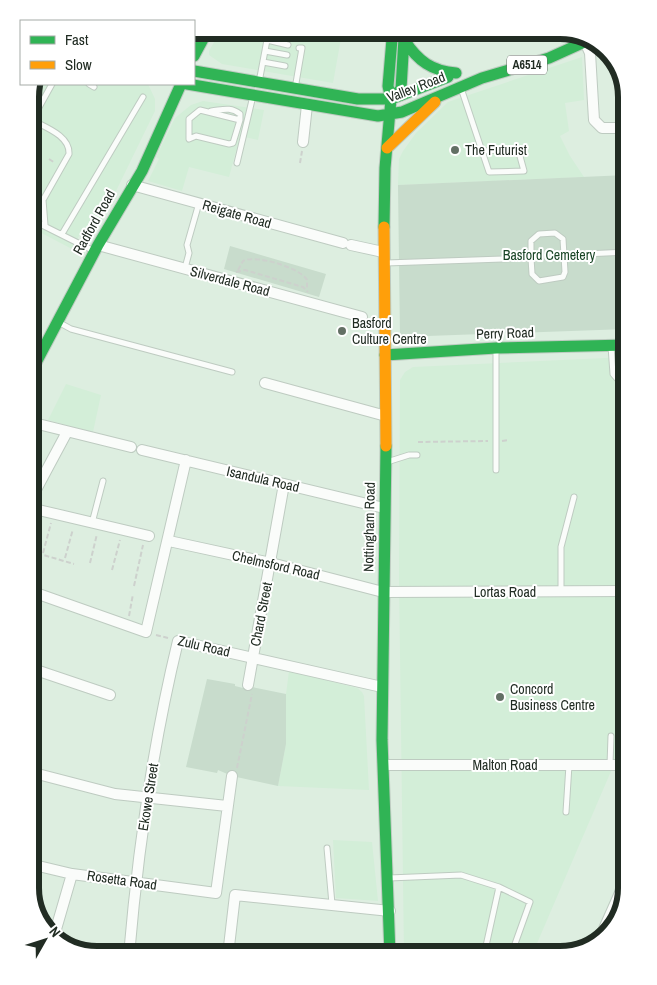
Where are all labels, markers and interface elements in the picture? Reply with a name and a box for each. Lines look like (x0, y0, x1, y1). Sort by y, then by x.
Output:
legend (20, 20, 195, 85)
text: Fast (65, 29, 89, 50)
text: Slow (65, 54, 92, 75)
road number: A6514 (507, 56, 547, 74)
street label: Valley Road (384, 68, 448, 106)
place label: The Futurist (465, 141, 527, 159)
marker: The Futurist (449, 144, 461, 156)
street label: Radford Road (69, 186, 119, 258)
street label: Reigate Road (200, 196, 274, 232)
park label: Basford Cemetery (503, 246, 596, 264)
street label: Silverdale Road (188, 262, 272, 300)
place label: Basford Culture Centre (352, 314, 427, 348)
street label: Perry Road (476, 323, 534, 343)
marker: Basford Culture Centre (336, 325, 348, 337)
street label: Isandula Road (225, 462, 301, 496)
street label: Nottingham Road (359, 482, 379, 572)
street label: Chelmsford Road (230, 546, 322, 584)
street label: Chard Street (246, 580, 276, 648)
street label: Lortas Road (474, 583, 536, 601)
street label: Zulu Road (176, 631, 232, 661)
place label: Concord Business Centre (510, 680, 595, 714)
marker: Concord Business Centre (494, 691, 506, 703)
street label: Malton Road (472, 756, 538, 774)
street label: Ekowe Street (134, 762, 162, 832)
street label: Rosetta Road (86, 866, 158, 894)
north arrow (20, 915, 70, 965)
text: N (45, 923, 65, 941)

